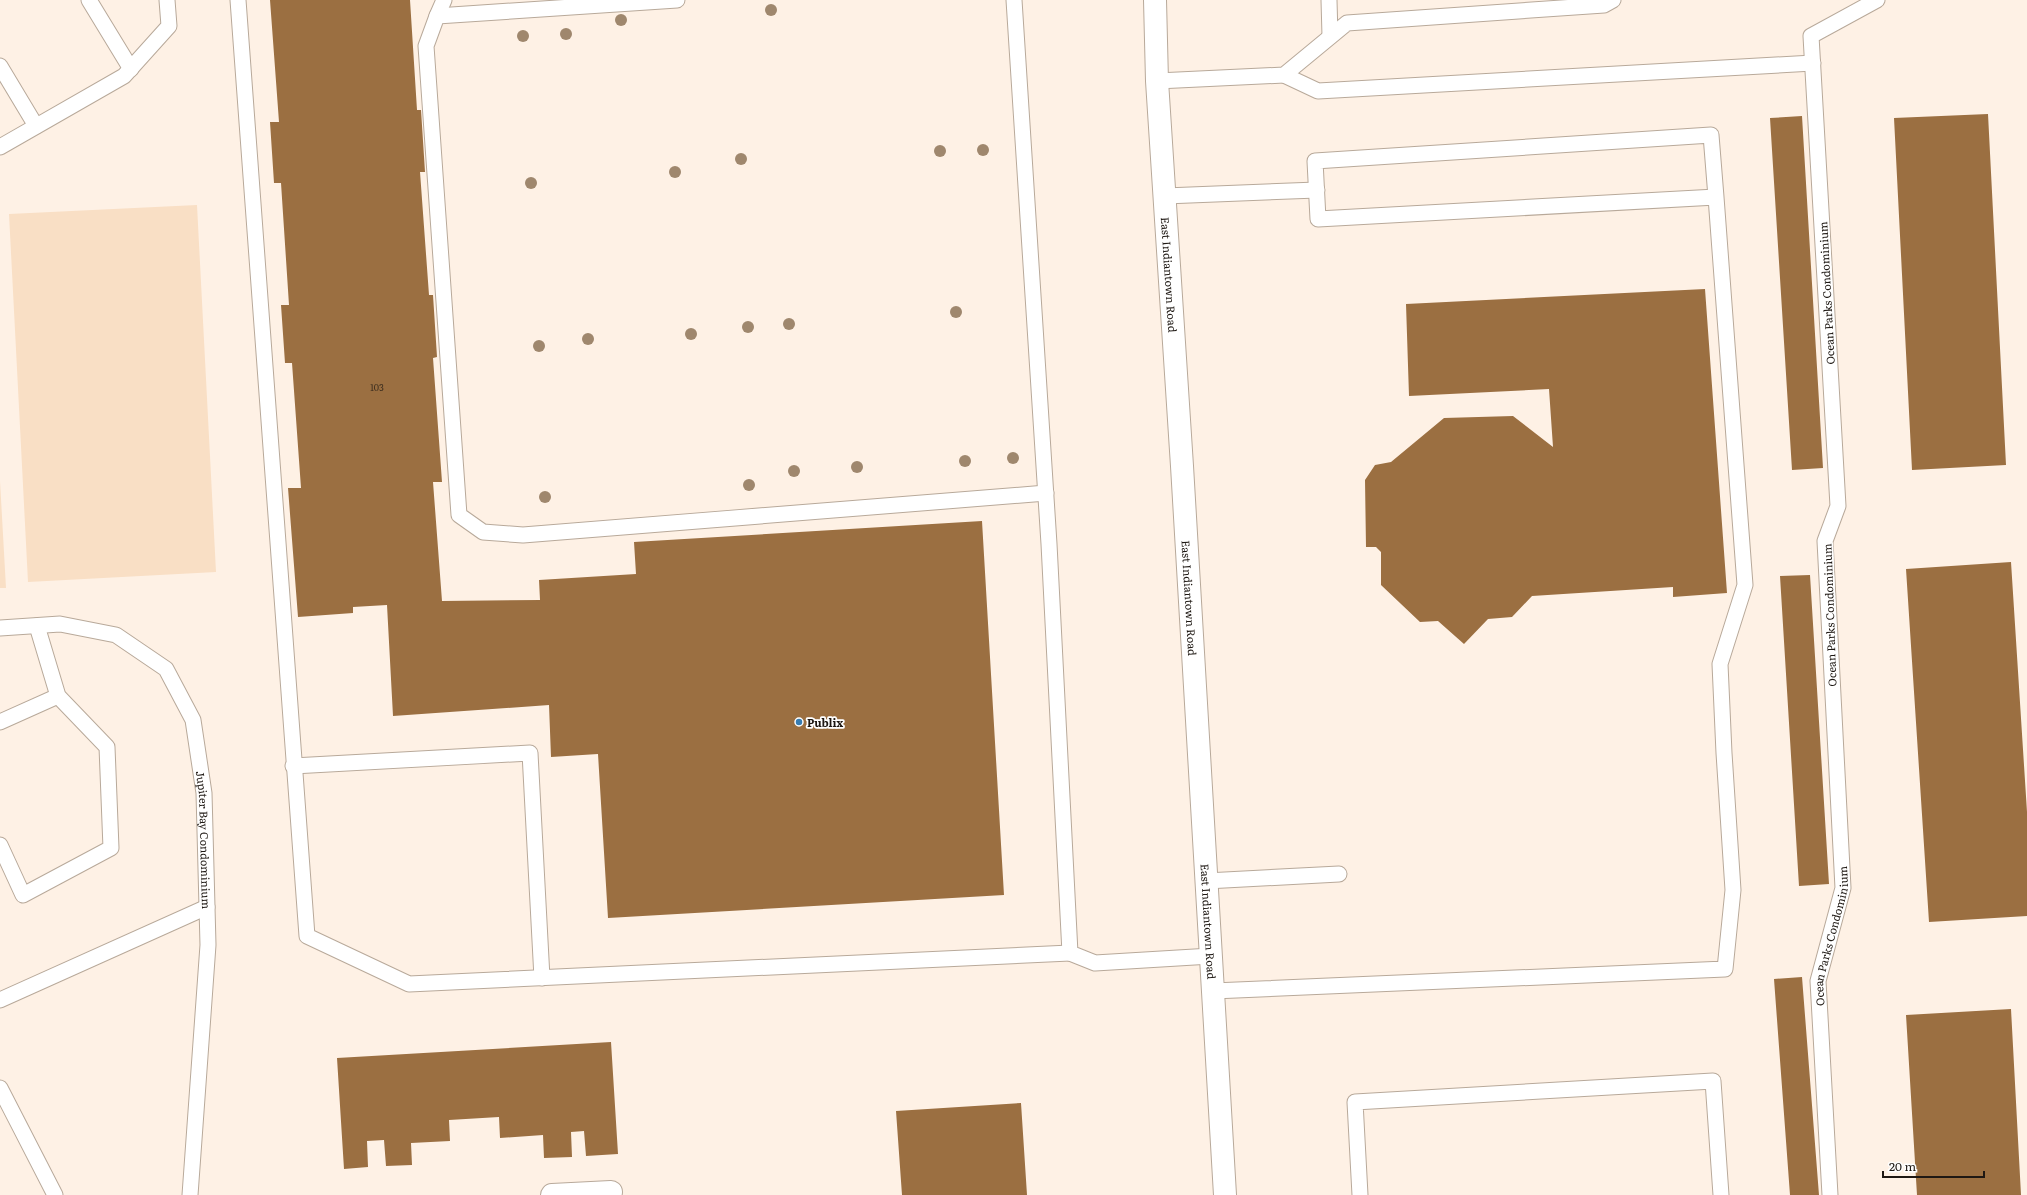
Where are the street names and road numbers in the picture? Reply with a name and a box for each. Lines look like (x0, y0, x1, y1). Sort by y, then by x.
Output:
street label: East Indiantown Road (1158, 216, 1181, 333)
street label: Ocean Parks Condominium (1814, 221, 1838, 365)
street label: East Indiantown Road (1178, 540, 1201, 656)
street label: Ocean Parks Condominium (1818, 543, 1839, 687)
street label: Jupiter Bay Condominium (193, 770, 215, 910)
street label: East Indiantown Road (1197, 863, 1220, 980)
street label: Ocean Parks Condominium (1810, 865, 1851, 1006)

